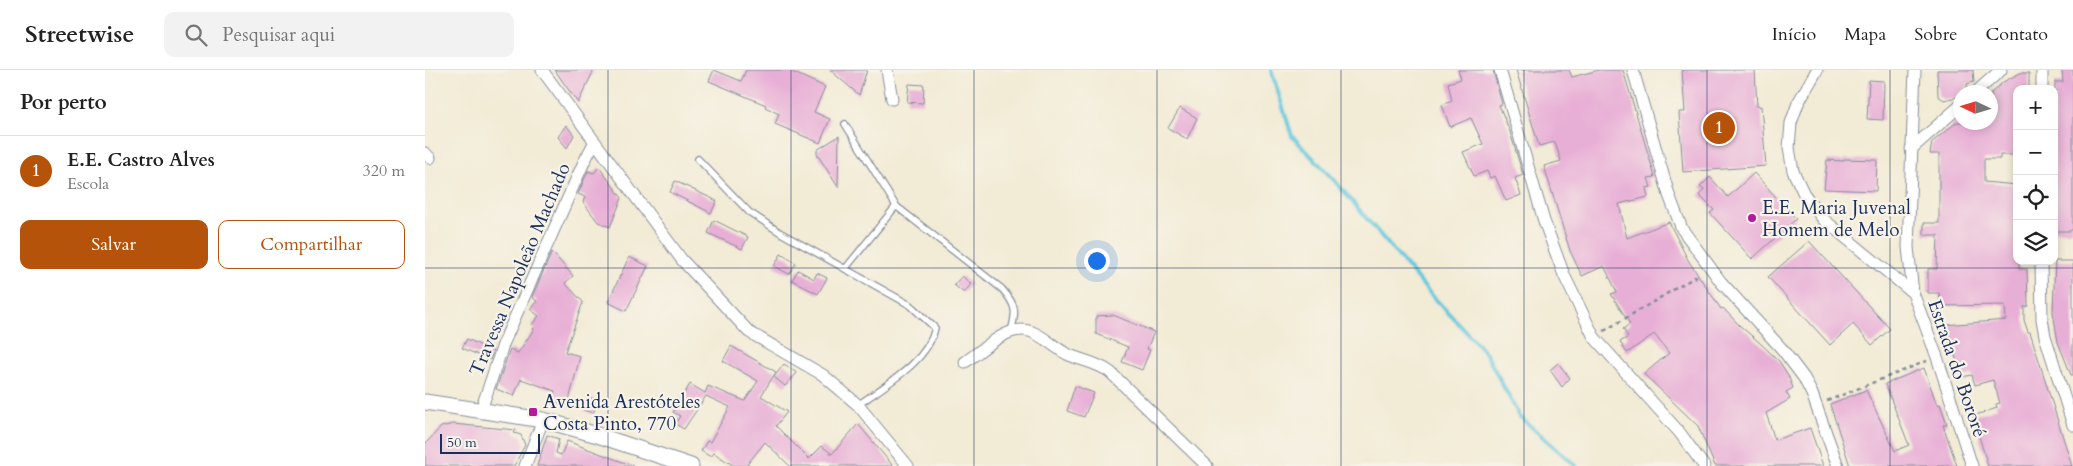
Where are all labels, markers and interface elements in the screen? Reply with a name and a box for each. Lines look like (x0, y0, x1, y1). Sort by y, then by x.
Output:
search box (164, 12, 514, 57)
text: Streetwise (25, 18, 134, 51)
icon: search (182, 21, 210, 49)
text: Pesquisar aqui (222, 22, 335, 48)
text: Início (1772, 22, 1816, 47)
text: Mapa (1844, 22, 1886, 47)
text: Sobre (1914, 22, 1957, 47)
text: Contato (1985, 22, 2048, 47)
north arrow (1953, 85, 1998, 130)
map controls (2013, 85, 2058, 265)
button: + (2013, 85, 2058, 130)
text: Por perto (20, 88, 107, 117)
pin: 1 (1703, 109, 1735, 147)
button: − (2013, 130, 2058, 175)
text: E.E. Castro Alves (67, 147, 215, 173)
street label: Travessa Napoleão Machado (463, 159, 577, 380)
text: 1 (32, 160, 40, 182)
text: 320 m (363, 160, 405, 182)
text: Escola (67, 173, 109, 195)
button: locate (2013, 175, 2058, 220)
place label: E.E. Maria Juvenal Homem de Melo (1762, 195, 1911, 243)
marker: E.E. Maria Juvenal Homem de Melo (1746, 212, 1758, 224)
button: Salvar (20, 220, 208, 269)
button: Compartilhar (218, 220, 405, 269)
button: layers (2013, 220, 2058, 265)
your location (1084, 248, 1110, 274)
street label: Estrada do Bororé (1921, 296, 1993, 441)
place label: Avenida Arestóteles Costa Pinto, 770 (543, 389, 700, 437)
marker: Avenida Arestóteles Costa Pinto, 770 (527, 406, 539, 418)
scale bar (440, 431, 540, 454)
text: 50 m (447, 433, 477, 452)

